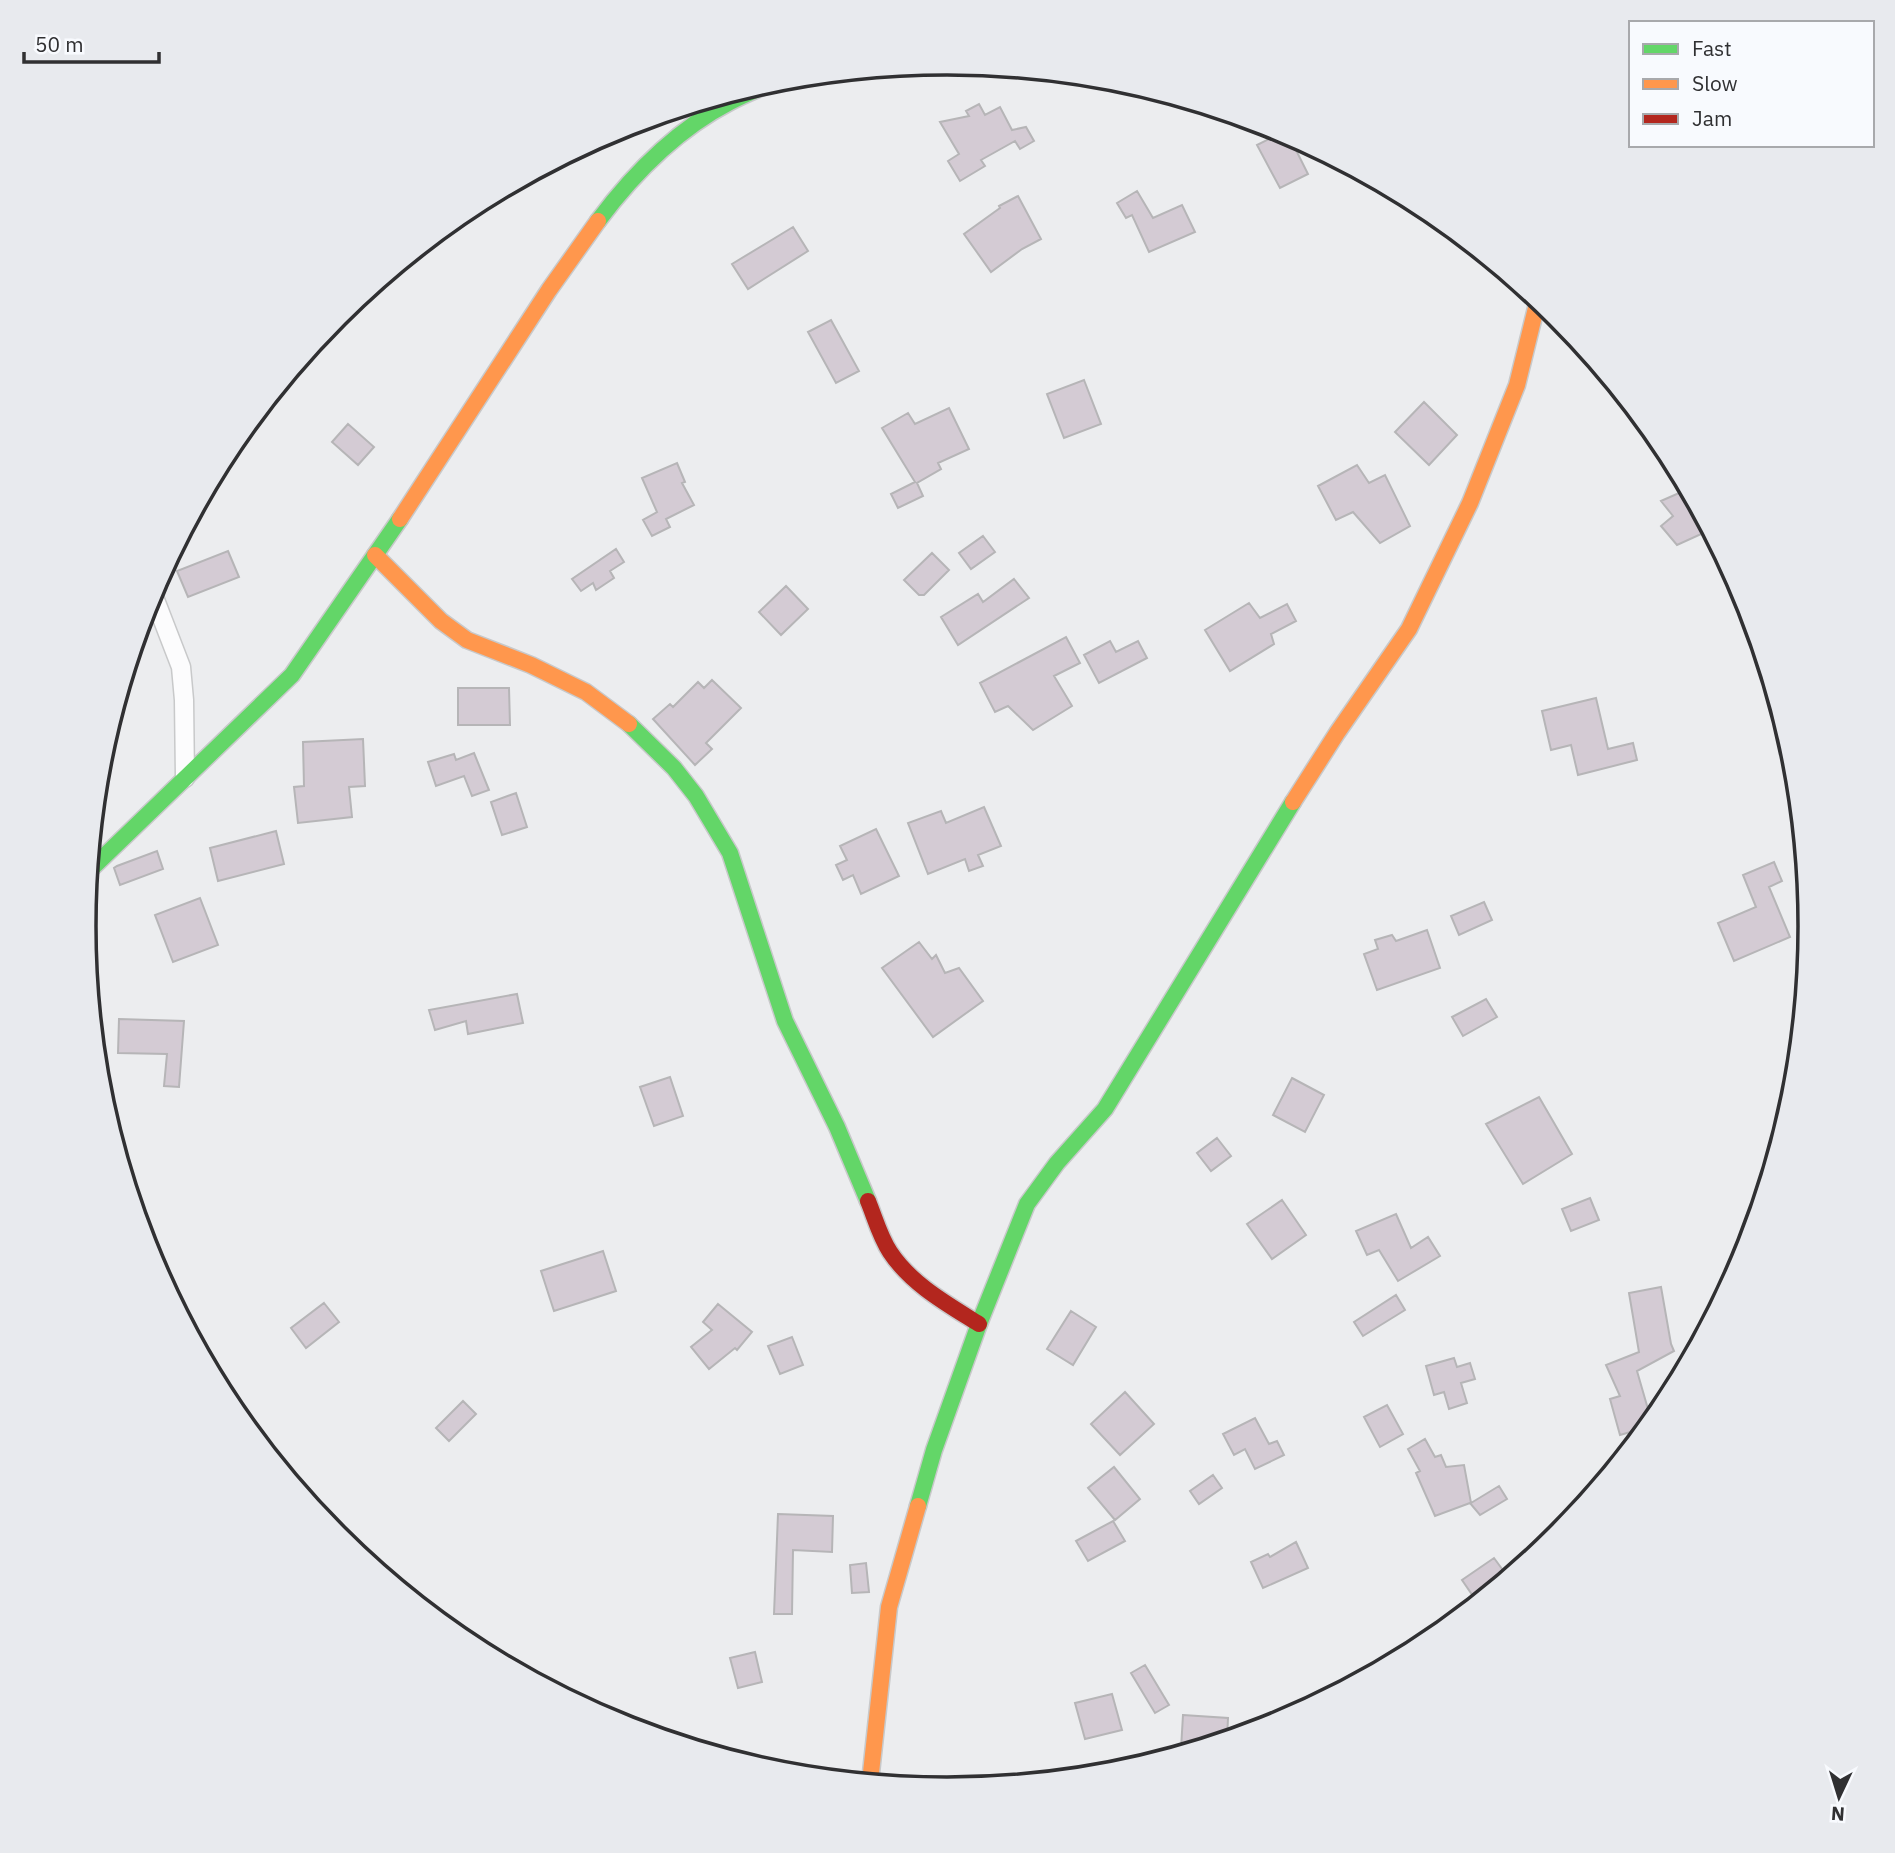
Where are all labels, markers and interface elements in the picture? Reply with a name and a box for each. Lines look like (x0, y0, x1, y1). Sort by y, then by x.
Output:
scale bar (24, 21, 159, 65)
legend (1629, 21, 1874, 147)
text: 50 m (35, 30, 84, 58)
text: Fast (1692, 34, 1732, 62)
text: Slow (1692, 69, 1738, 97)
text: Jam (1692, 104, 1732, 132)
north arrow (1804, 1762, 1874, 1832)
text: N (1830, 1802, 1846, 1826)

